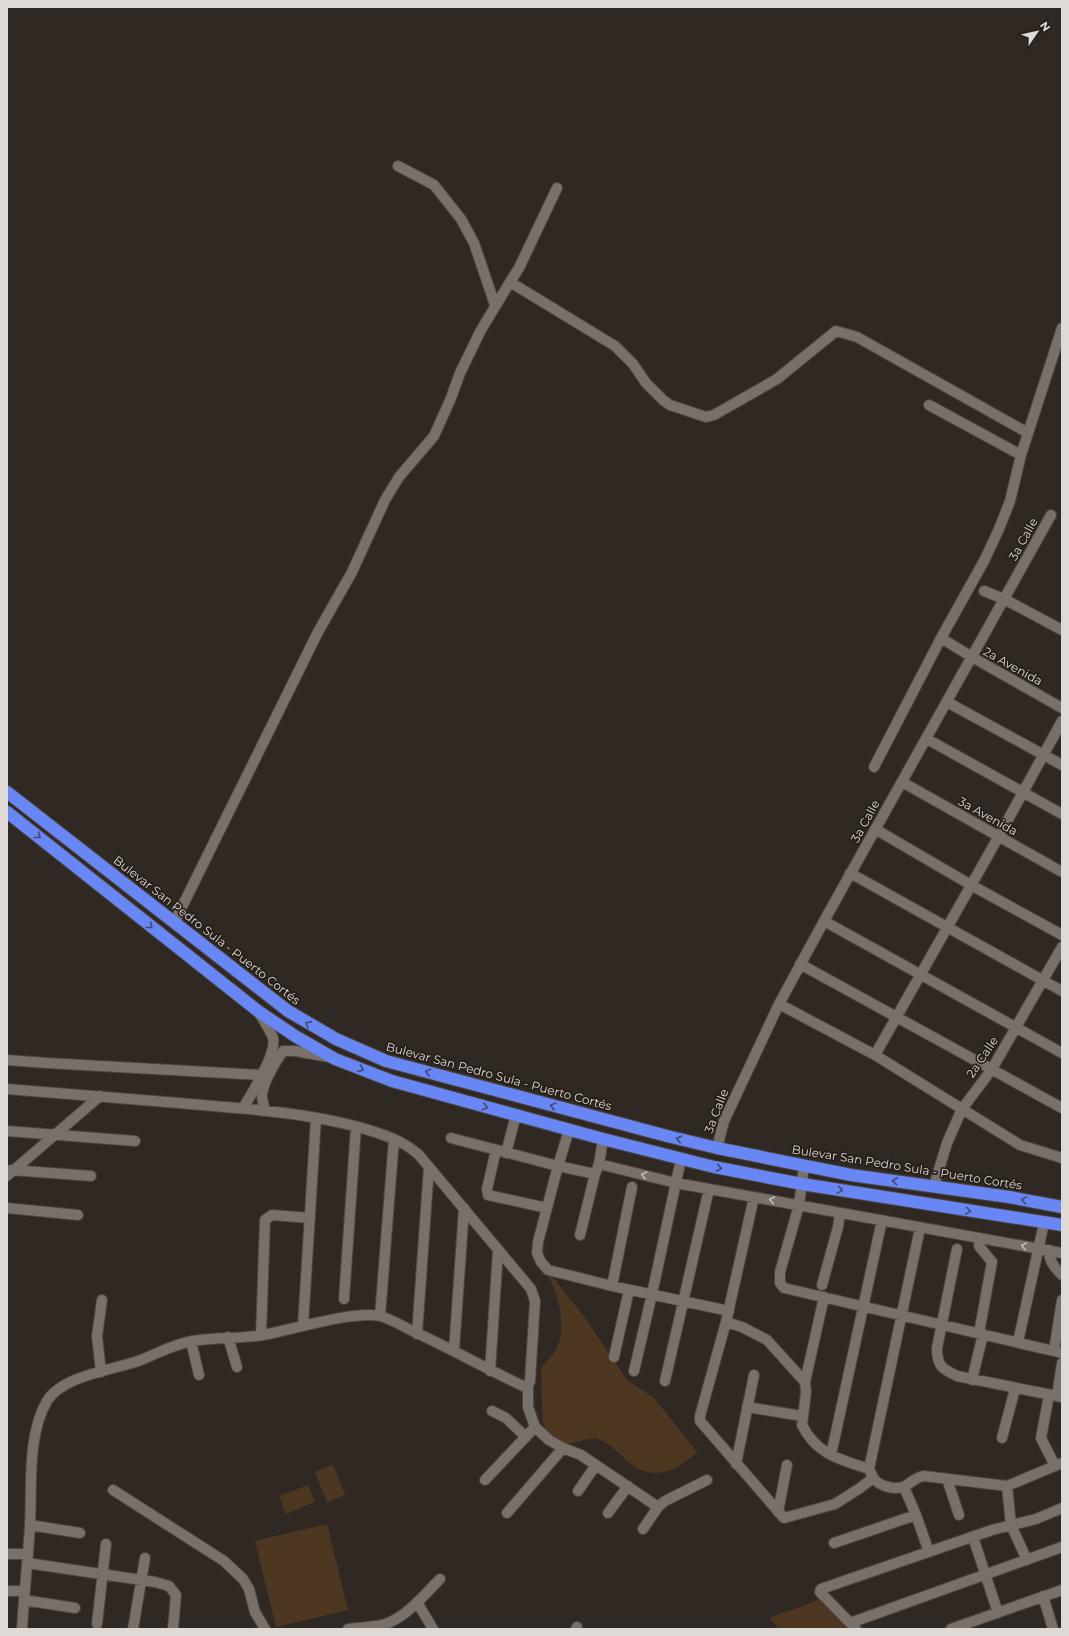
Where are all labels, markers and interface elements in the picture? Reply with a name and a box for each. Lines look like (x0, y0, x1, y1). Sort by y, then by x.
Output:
north arrow (1017, 12, 1057, 52)
text: N (1037, 19, 1054, 34)
street label: 3a Calle (1005, 515, 1041, 563)
street label: 2a Avenida (981, 644, 1045, 688)
street label: 3a Avenida (956, 794, 1020, 838)
street label: 3a Calle (847, 797, 883, 845)
one-way arrow (33, 832, 40, 839)
street label: Bulevar San Pedro Sula - Puerto Cortés (111, 852, 304, 1008)
one-way arrow (146, 921, 153, 928)
one-way arrow (305, 1021, 312, 1028)
street label: 2a Calle (963, 1034, 1001, 1080)
street label: Bulevar San Pedro Sula - Puerto Cortés (385, 1039, 614, 1113)
one-way arrow (358, 1064, 365, 1072)
one-way arrow (424, 1068, 431, 1077)
street label: 3a Calle (701, 1087, 731, 1135)
one-way arrow (482, 1102, 489, 1111)
one-way arrow (550, 1102, 557, 1111)
one-way arrow (676, 1135, 682, 1143)
street label: Bulevar San Pedro Sula - Puerto Cortés (791, 1141, 1023, 1193)
one-way arrow (715, 1164, 722, 1172)
one-way arrow (641, 1171, 648, 1180)
one-way arrow (892, 1177, 898, 1186)
one-way arrow (837, 1185, 843, 1194)
one-way arrow (1021, 1196, 1027, 1205)
one-way arrow (769, 1197, 775, 1205)
one-way arrow (965, 1206, 971, 1215)
one-way arrow (1021, 1242, 1027, 1251)

